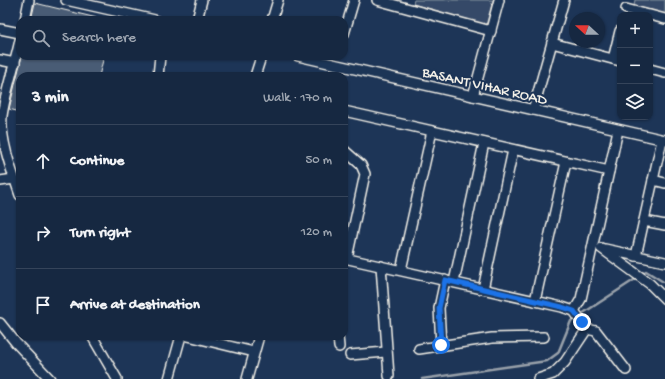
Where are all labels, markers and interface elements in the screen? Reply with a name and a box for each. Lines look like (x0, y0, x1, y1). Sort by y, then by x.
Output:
north arrow (569, 12, 605, 48)
map controls (617, 12, 653, 120)
button: + (617, 12, 653, 48)
search box (16, 16, 348, 60)
icon: search (30, 27, 52, 49)
text: Search here (62, 29, 136, 47)
button: − (617, 48, 653, 84)
street label: BASANT VIHAR ROAD (419, 64, 549, 110)
button: layers (617, 84, 653, 120)
text: 3 min (32, 88, 69, 108)
text: Walk · 170 m (263, 91, 332, 106)
icon: ahead (32, 150, 54, 172)
text: Continue (70, 152, 124, 170)
text: 50 m (305, 153, 332, 168)
icon: right (32, 222, 54, 244)
text: Turn right (70, 224, 130, 242)
text: 120 m (301, 225, 332, 240)
icon: arrive (32, 294, 54, 316)
text: Arrive at destination (70, 296, 200, 314)
route end (573, 313, 591, 331)
route start (432, 336, 450, 354)

